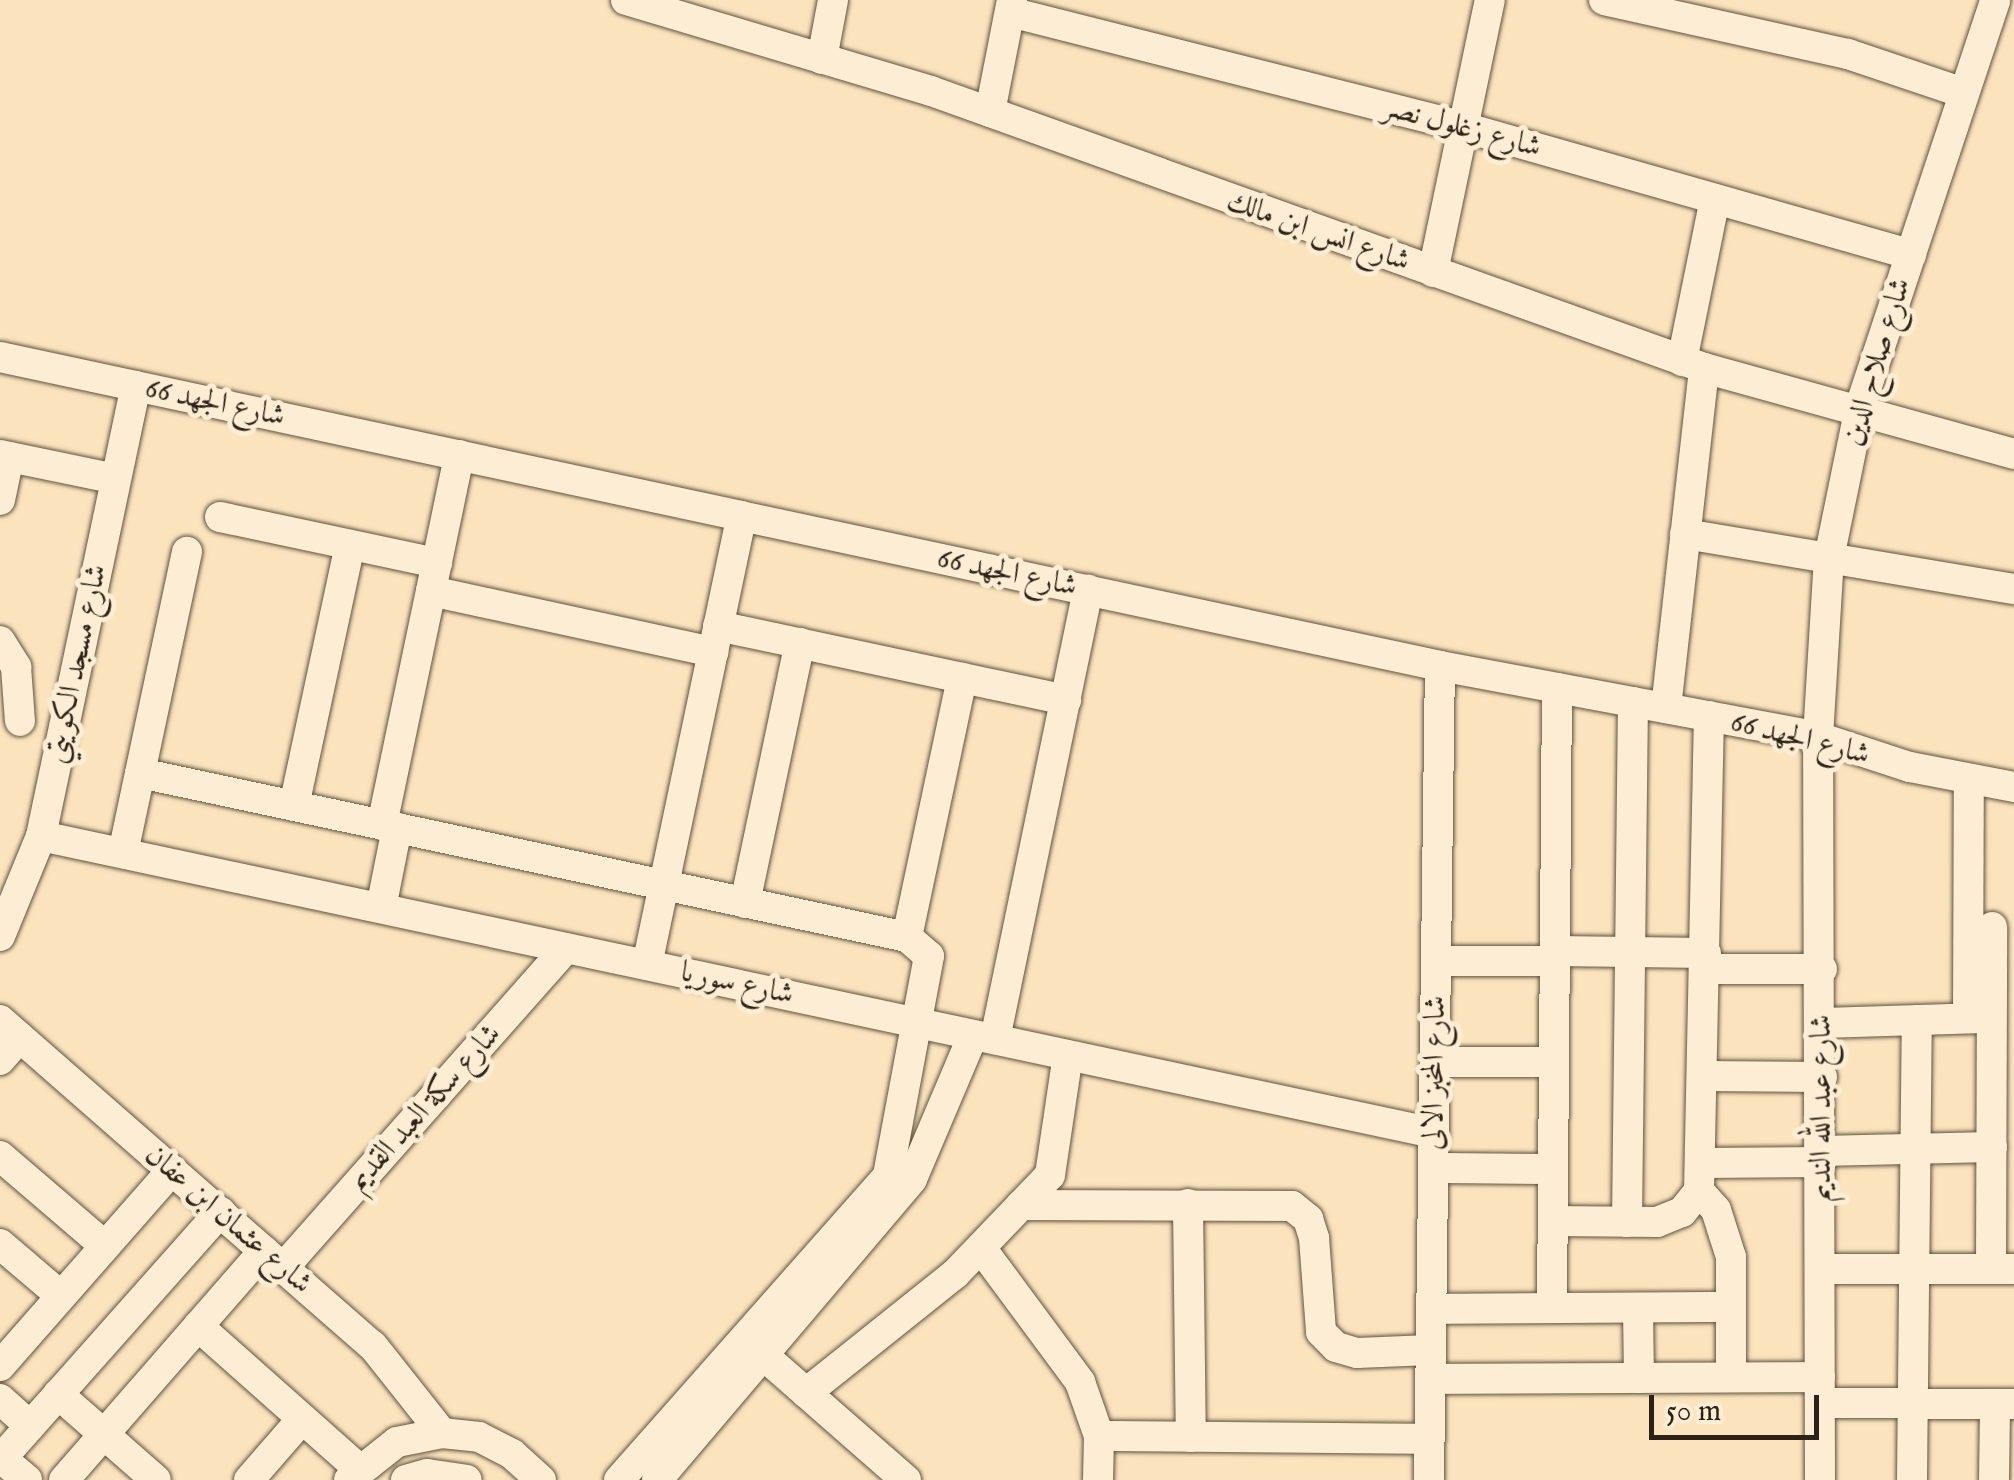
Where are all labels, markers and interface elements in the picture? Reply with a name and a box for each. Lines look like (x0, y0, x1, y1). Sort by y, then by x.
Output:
street label: شارع زغلول نصر (1379, 90, 1545, 166)
street label: شارع انس ابن مالك (1222, 184, 1414, 280)
street label: شارع صلاح الدين (1834, 274, 1920, 450)
street label: شارع الجهد 66 (142, 371, 288, 435)
street label: شارع الجهد 66 (934, 541, 1080, 605)
street label: شارع مسجد الكويتي (38, 561, 116, 767)
street label: شارع الجهد 66 (1727, 704, 1873, 774)
street label: شارع سوريا (677, 955, 797, 1013)
street label: شارع المخبز الالى (1416, 995, 1454, 1151)
street label: شارع عبد الله النديم (1804, 1014, 1840, 1202)
street label: شارع سكة العبد القديم (341, 1017, 509, 1199)
street label: شارع عثمان ابن عفان (137, 1138, 319, 1302)
scale bar (1654, 1375, 1824, 1437)
text: 50 m (1666, 1393, 1721, 1431)

